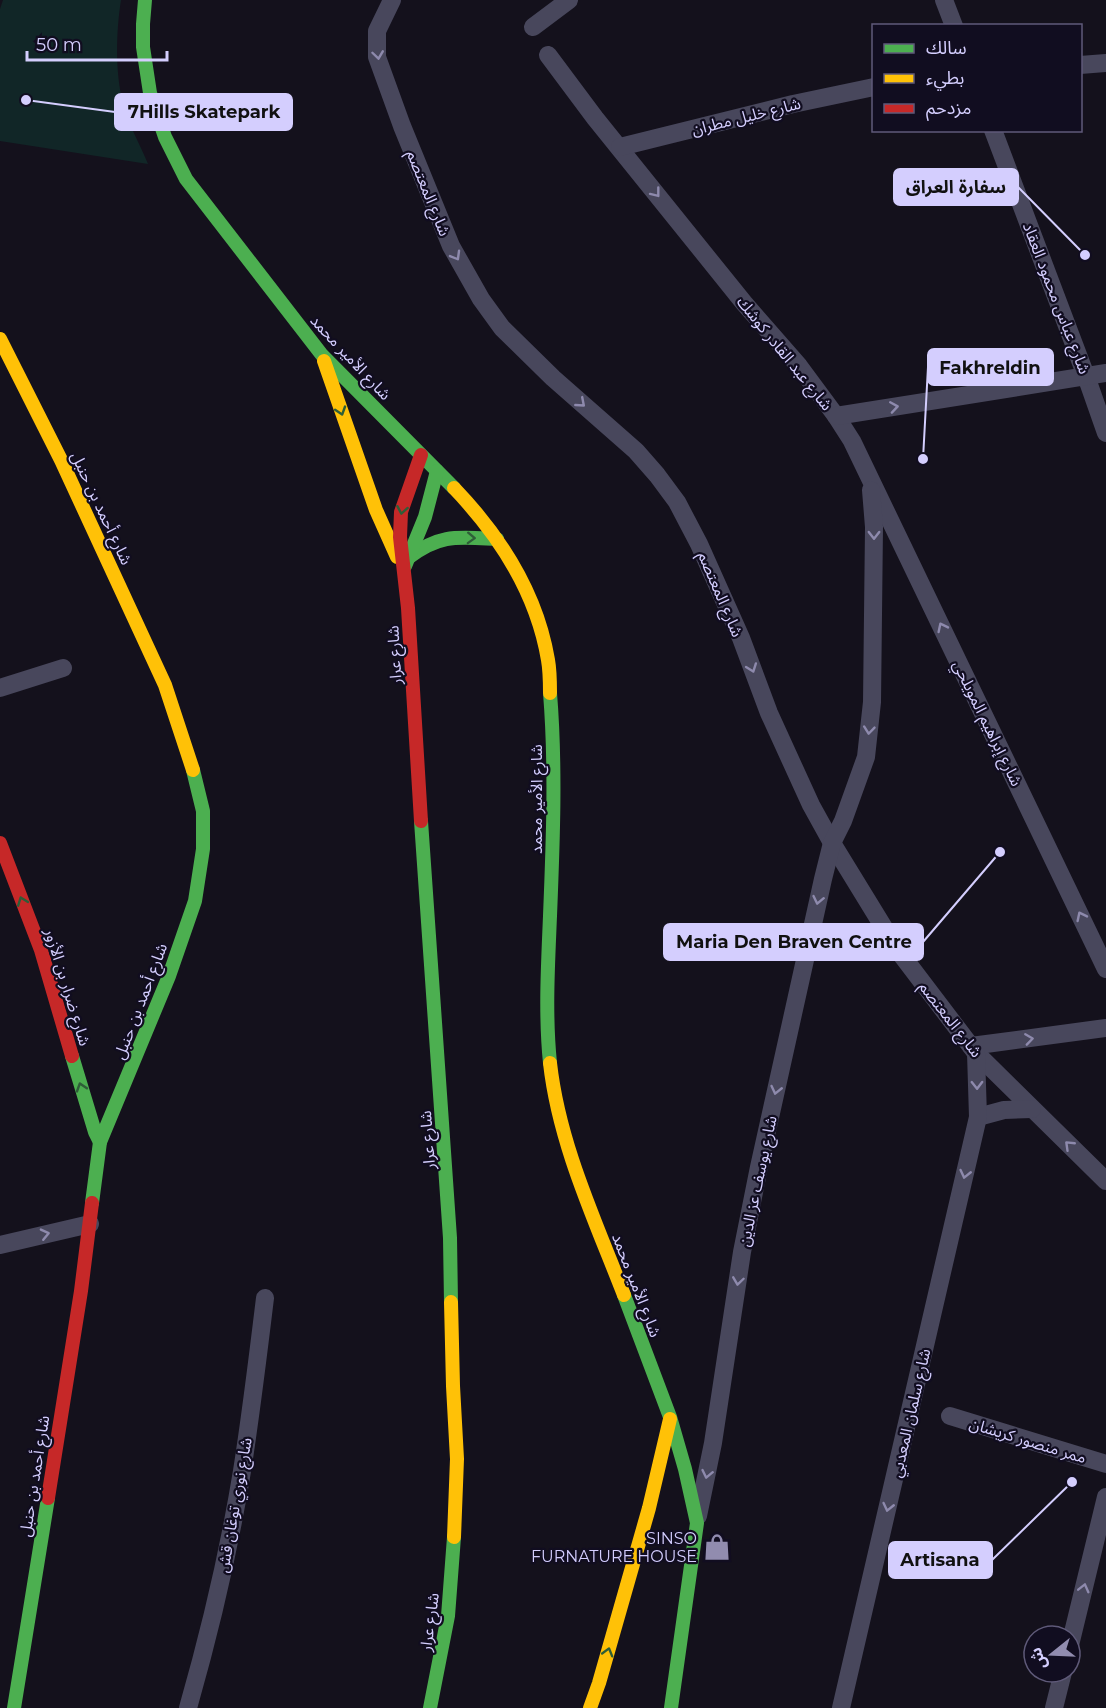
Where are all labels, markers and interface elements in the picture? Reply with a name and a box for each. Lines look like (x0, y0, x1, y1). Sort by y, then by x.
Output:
scale bar (27, 24, 166, 62)
legend (872, 24, 1082, 132)
text: 50 m (36, 34, 82, 56)
text: سالك (926, 37, 967, 59)
one-way arrow (372, 50, 384, 59)
text: بطيء (926, 67, 964, 91)
callout: 7Hills Skatepark (115, 94, 292, 130)
street label: شارع خليل مطران (690, 94, 803, 142)
text: مزدحم (926, 97, 971, 121)
text: 7Hills Skatepark (128, 101, 280, 123)
street label: شارع المعتصم (400, 147, 454, 240)
callout: سفارة العراق (894, 169, 1018, 205)
text: سفارة العراق (906, 176, 1006, 198)
one-way arrow (649, 186, 660, 197)
street label: شارع عباس محمود العقاد (1016, 220, 1094, 378)
one-way arrow (449, 250, 460, 260)
street label: شارع عبد القادر كوشك (730, 292, 836, 416)
street label: شارع الأمير محمد (304, 311, 395, 406)
callout: Fakhreldin (928, 349, 1053, 385)
text: Fakhreldin (939, 357, 1041, 379)
one-way arrow (574, 396, 585, 407)
one-way arrow (889, 401, 899, 413)
one-way arrow (333, 405, 346, 416)
street label: شارع أحمد بن حنبل (64, 449, 136, 569)
one-way arrow (397, 506, 409, 515)
one-way arrow (868, 530, 880, 539)
one-way arrow (466, 531, 475, 544)
street label: شارع المعتصم (691, 549, 747, 641)
one-way arrow (937, 622, 949, 633)
street label: شارع عرار (383, 625, 409, 686)
street label: شارع إبراهيم المويلحي (946, 657, 1026, 791)
one-way arrow (744, 663, 757, 673)
one-way arrow (863, 725, 876, 734)
street label: شارع الأمير محمد (527, 744, 549, 854)
one-way arrow (813, 895, 826, 905)
one-way arrow (17, 896, 29, 907)
one-way arrow (1076, 912, 1088, 923)
callout: Maria Den Braven Centre (664, 924, 923, 960)
street label: شارع ضرار بن الأزور (37, 925, 94, 1049)
text: Maria Den Braven Centre (676, 931, 912, 953)
street label: شارع أحمد بن حنبل (110, 940, 174, 1063)
street label: شارع المعتصم (913, 978, 986, 1063)
one-way arrow (1025, 1034, 1034, 1046)
one-way arrow (971, 1081, 983, 1090)
one-way arrow (76, 1082, 88, 1093)
one-way arrow (771, 1085, 784, 1095)
street label: شارع عرار (416, 1110, 442, 1171)
street label: شارع يوسف عز الدين (734, 1114, 784, 1249)
one-way arrow (1066, 1141, 1077, 1152)
one-way arrow (959, 1169, 972, 1179)
one-way arrow (40, 1229, 50, 1242)
street label: شارع الأمير محمد (605, 1231, 665, 1341)
one-way arrow (732, 1277, 744, 1286)
street label: شارع سلمان المعدبي (886, 1347, 938, 1480)
street label: شارع أحمد بن حنبل (15, 1414, 56, 1539)
street label: ممر منصور كريشان (967, 1414, 1089, 1467)
street label: شارع نوري توغان قش (213, 1436, 259, 1575)
one-way arrow (701, 1469, 714, 1479)
one-way arrow (882, 1502, 895, 1512)
place label: SINSO FURNATURE HOUSE (531, 1529, 697, 1566)
shop icon: SINSO FURNATURE HOUSE (702, 1532, 732, 1562)
callout: Artisana (889, 1542, 992, 1578)
text: Artisana (899, 1549, 980, 1571)
one-way arrow (1076, 1583, 1089, 1593)
street label: شارع عرار (416, 1592, 446, 1654)
north arrow (1022, 1624, 1082, 1684)
text: ش (1026, 1645, 1051, 1672)
one-way arrow (601, 1648, 613, 1658)

